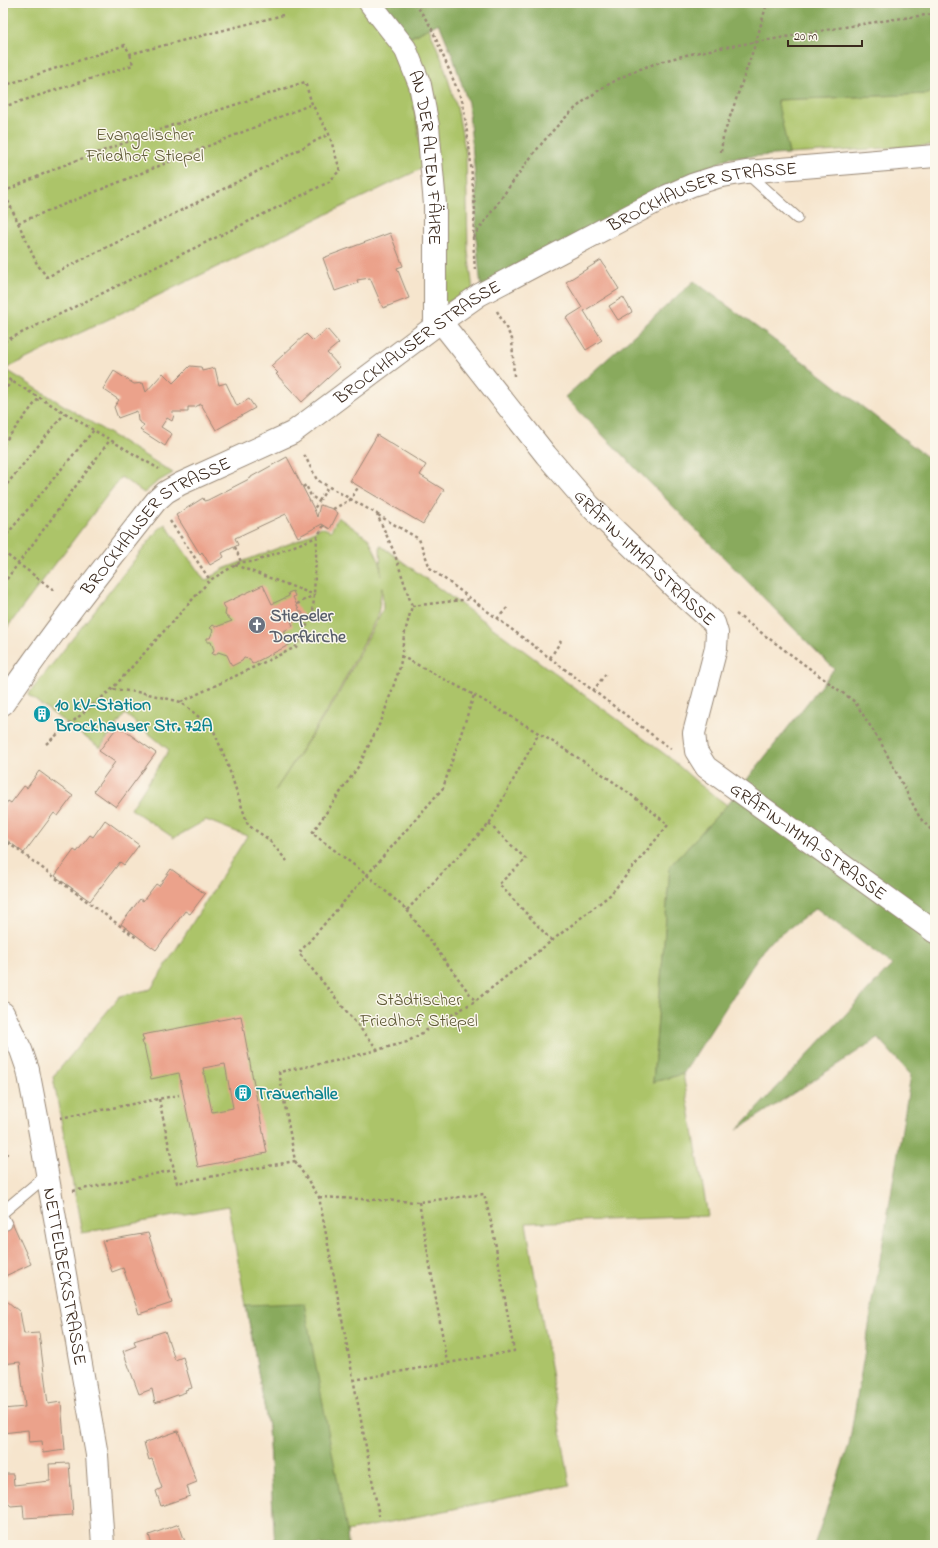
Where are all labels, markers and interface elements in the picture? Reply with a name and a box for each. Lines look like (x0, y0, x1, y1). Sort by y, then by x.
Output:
scale bar (788, 22, 862, 48)
text: 20 m (794, 28, 817, 46)
street label: AN DER ALTEN FÄHRE (400, 67, 446, 245)
park label: Evangelischer Friedhof Stiepel (85, 123, 204, 170)
street label: BROCKHAUSER STRASSE (603, 157, 798, 240)
street label: BROCKHAUSER STRASSE (329, 275, 506, 412)
street label: BROCKHAUSER STRASSE (75, 452, 235, 602)
street label: GRÄFIN-IMMA-STRASSE (566, 485, 720, 633)
place label: Stiepeler Dorfkirche (269, 604, 347, 651)
church icon: Stiepeler Dorfkirche (247, 615, 267, 635)
place label: 10 kV-Station Brockhauser Str. 72A (54, 693, 213, 740)
building icon: 10 kV-Station Brockhauser Str. 72A (32, 704, 52, 724)
street label: GRÄFIN-IMMA-STRASSE (723, 777, 891, 908)
park label: Städtischer Friedhof Stiepel (359, 988, 478, 1035)
place label: Trauerhalle (256, 1082, 339, 1108)
building icon: Trauerhalle (233, 1083, 253, 1103)
street label: NETTELBECKSTRASSE (35, 1186, 92, 1368)

